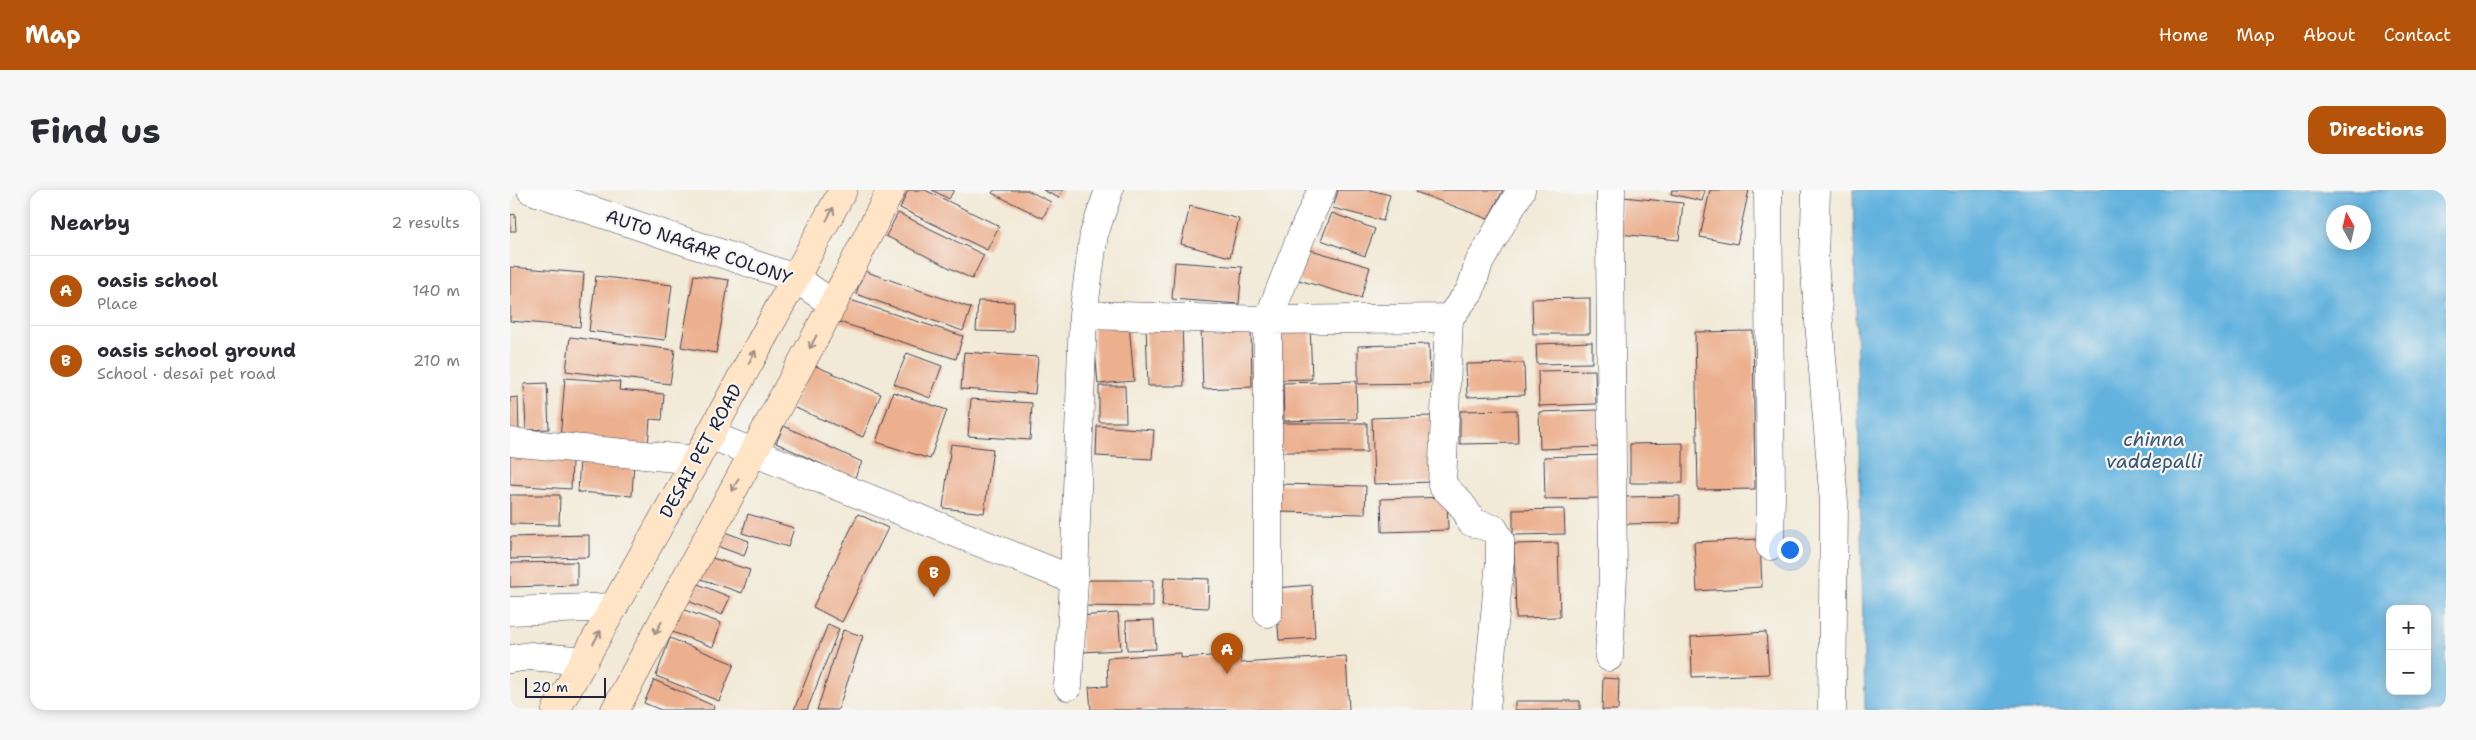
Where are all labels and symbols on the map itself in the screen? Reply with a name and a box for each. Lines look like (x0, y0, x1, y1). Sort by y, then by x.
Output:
street label: AUTO NAGAR COLONY (602, 204, 796, 290)
north arrow (2326, 205, 2371, 250)
one-way arrow (825, 207, 835, 222)
one-way arrow (807, 334, 817, 349)
one-way arrow (748, 350, 757, 365)
street label: DESAI PET ROAD (654, 379, 748, 522)
water label: chinna vaddepalli (2106, 427, 2203, 474)
one-way arrow (730, 477, 739, 492)
your location (1777, 537, 1803, 563)
pin: B (918, 556, 950, 597)
one-way arrow (652, 620, 662, 634)
one-way arrow (593, 630, 602, 645)
pin: A (1211, 633, 1243, 674)
scale bar (525, 675, 606, 698)

